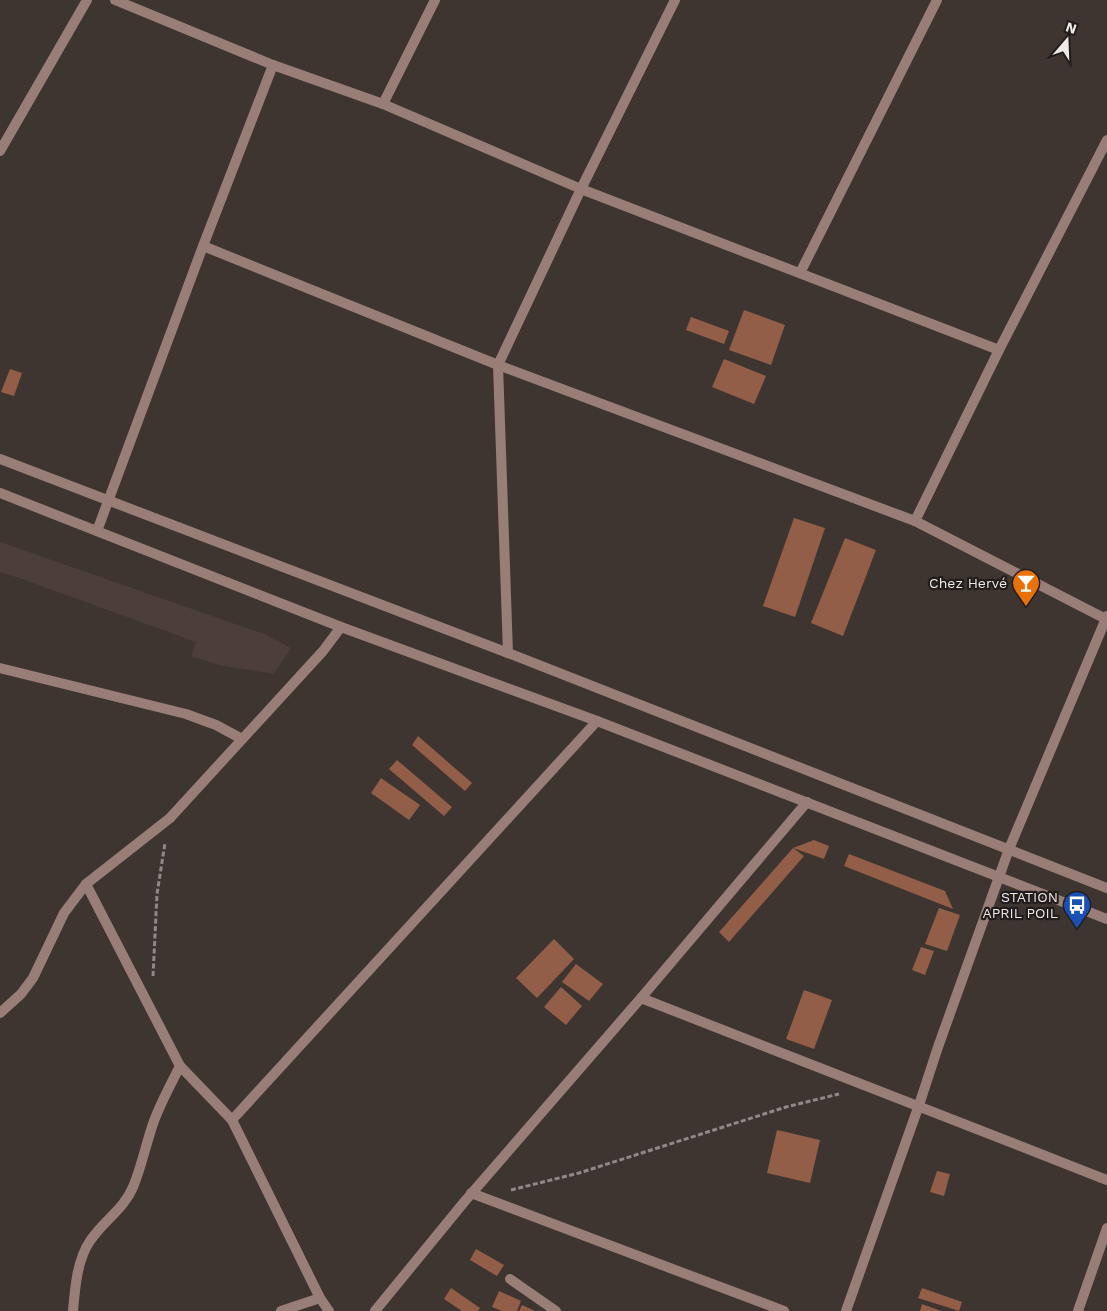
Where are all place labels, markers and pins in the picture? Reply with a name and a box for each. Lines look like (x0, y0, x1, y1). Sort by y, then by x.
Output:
bar icon: Chez Hervé (1011, 568, 1041, 607)
place label: Chez Hervé (929, 575, 1007, 591)
place label: STATION APRIL POIL (982, 889, 1058, 921)
bus stop icon: STATION APRIL POIL (1062, 890, 1092, 929)

